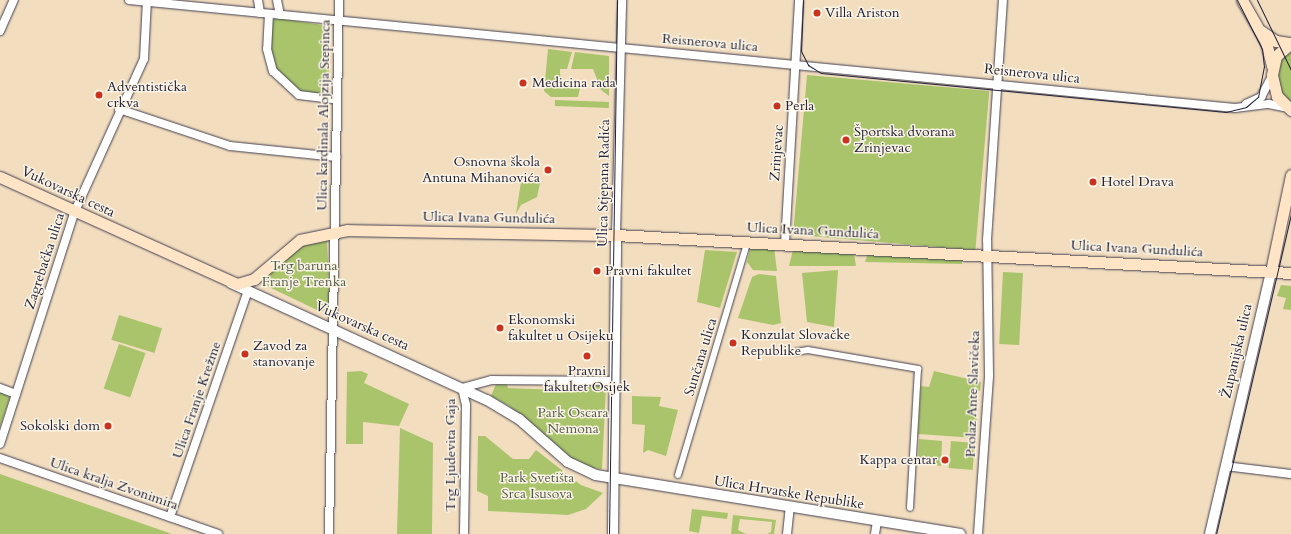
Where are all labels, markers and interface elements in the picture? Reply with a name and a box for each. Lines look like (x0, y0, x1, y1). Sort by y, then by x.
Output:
place label: Villa Ariston (825, 5, 900, 21)
marker: Villa Ariston (812, 8, 822, 18)
street label: Ulica kardinala Alojzija Stepinca (314, 19, 334, 211)
street label: Reisnerova ulica (661, 30, 759, 56)
street label: Reisnerova ulica (983, 61, 1081, 87)
place label: Medicina rada (532, 75, 616, 91)
marker: Medicina rada (517, 77, 529, 89)
place label: Adventistička crkva (107, 79, 187, 112)
marker: Adventistička crkva (94, 90, 104, 100)
place label: Perla (785, 98, 814, 114)
marker: Perla (772, 101, 782, 111)
street label: Ulica Stjepana Radića (594, 119, 614, 247)
street label: Zrinjevac (767, 124, 787, 182)
place label: Športska dvorana Zrinjevac (854, 124, 955, 156)
marker: Športska dvorana Zrinjevac (841, 135, 851, 145)
place label: Osnovna škola Antuna Mihanovića (422, 154, 540, 186)
street label: Vukovarska cesta (19, 163, 117, 221)
marker: Osnovna škola Antuna Mihanovića (543, 165, 553, 175)
place label: Hotel Drava (1101, 174, 1174, 190)
marker: Hotel Drava (1088, 177, 1098, 187)
street label: Ulica Ivana Gundulića (423, 208, 555, 228)
street label: Zagrebačka ulica (22, 211, 68, 311)
street label: Ulica Ivana Gundulića (746, 219, 880, 243)
street label: Ulica Ivana Gundulića (1070, 237, 1204, 261)
park label: Trg baruna Franje Trenka (262, 258, 346, 290)
place label: Pravni fakultet (605, 263, 691, 279)
marker: Pravni fakultet (592, 266, 602, 276)
street label: Vukovarska cesta (312, 298, 412, 354)
street label: Županijska ulica (1218, 302, 1256, 400)
place label: Ekonomski fakultet u Osijeku (508, 312, 614, 344)
street label: Sunčana ulica (681, 316, 721, 398)
marker: Ekonomski fakultet u Osijeku (495, 323, 505, 333)
place label: Konzulat Slovačke Republike (741, 327, 850, 360)
street label: Prolaz Ante Slavičeka (962, 330, 984, 458)
place label: Zavod za stanovanje (253, 338, 315, 370)
marker: Konzulat Slovačke Republike (728, 338, 738, 348)
street label: Ulica Franje Krežme (169, 339, 225, 461)
marker: Zavod za stanovanje (240, 349, 250, 359)
marker: Pravni fakultet Osijek (582, 351, 592, 361)
place label: Pravni fakultet Osijek (544, 363, 630, 396)
street label: Trg Ljudevita Gaja (443, 398, 459, 512)
park label: Park Oscara Nemona (537, 405, 609, 438)
place label: Sokolski dom (20, 418, 100, 434)
marker: Sokolski dom (103, 421, 113, 431)
place label: Kappa centar (860, 452, 937, 468)
street label: Ulica kralja Zvonimira (48, 454, 180, 514)
marker: Kappa centar (940, 455, 950, 465)
park label: Park Svetišta Srca Isusova (500, 470, 574, 502)
street label: Ulica Hrvatske Republike (713, 473, 865, 513)

